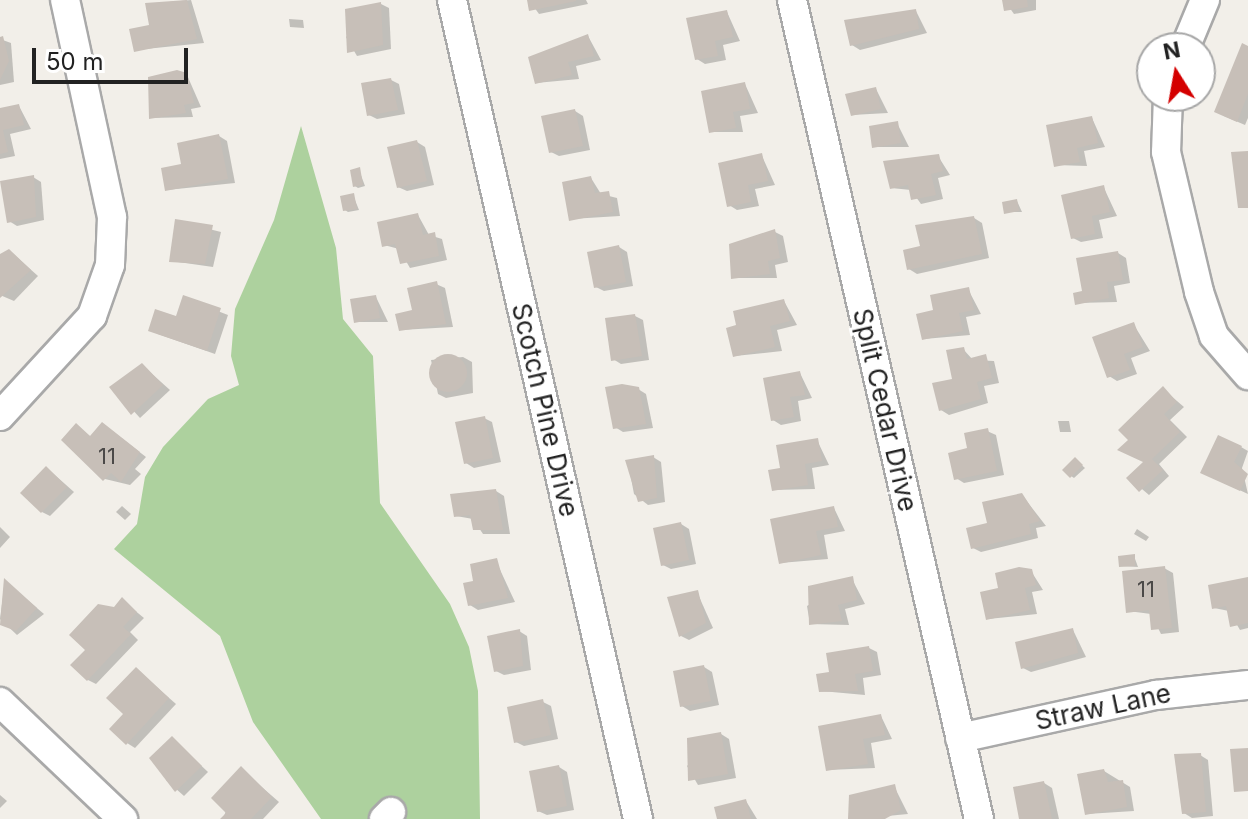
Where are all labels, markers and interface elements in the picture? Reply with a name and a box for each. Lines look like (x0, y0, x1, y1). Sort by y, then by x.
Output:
scale bar (36, 32, 192, 82)
north arrow (1136, 32, 1216, 112)
text: N (1161, 36, 1183, 65)
text: 50 m (46, 47, 104, 76)
street label: Scotch Pine Drive (505, 300, 585, 520)
street label: Split Cedar Drive (846, 305, 924, 515)
house number: 11 (98, 444, 116, 470)
house number: 11 (1137, 577, 1155, 603)
street label: Straw Lane (1032, 677, 1174, 737)

